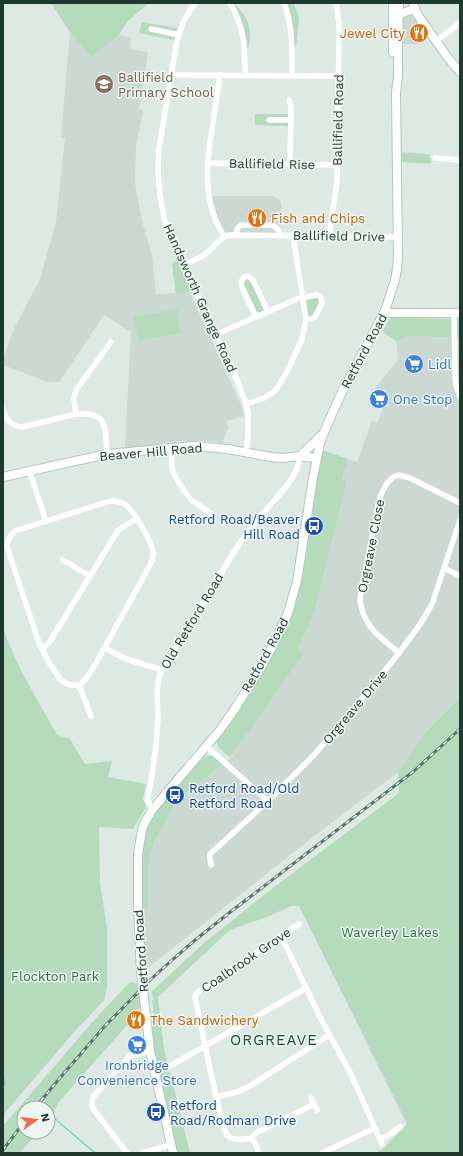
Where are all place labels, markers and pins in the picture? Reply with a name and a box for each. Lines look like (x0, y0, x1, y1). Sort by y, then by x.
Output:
restaurant icon: Jewel City (408, 22, 430, 44)
place label: Jewel City (340, 26, 405, 41)
place label: Ballifield Primary School (118, 70, 214, 100)
school or university icon: Ballifield Primary School (93, 73, 115, 95)
restaurant icon: Fish and Chips (246, 207, 268, 229)
place label: Fish and Chips (271, 211, 365, 226)
supermarket icon: Lidl (403, 353, 425, 375)
place label: Lidl (428, 357, 451, 372)
supermarket icon: One Stop (368, 388, 390, 410)
place label: One Stop (393, 392, 452, 407)
place label: Retford Road/Beaver Hill Road (169, 512, 300, 542)
bus stop icon: Retford Road/Beaver Hill Road (303, 515, 325, 537)
place label: Retford Road/Old Retford Road (189, 781, 299, 811)
bus stop icon: Retford Road/Old Retford Road (164, 784, 186, 806)
restaurant icon: The Sandwichery (125, 1009, 147, 1031)
place label: The Sandwichery (150, 1013, 259, 1028)
supermarket icon: Ironbridge Convenience Store (126, 1034, 148, 1056)
place label: Ironbridge Convenience Store (77, 1058, 197, 1088)
place label: Retford Road/Rodman Drive (170, 1098, 296, 1128)
bus stop icon: Retford Road/Rodman Drive (145, 1101, 167, 1123)

